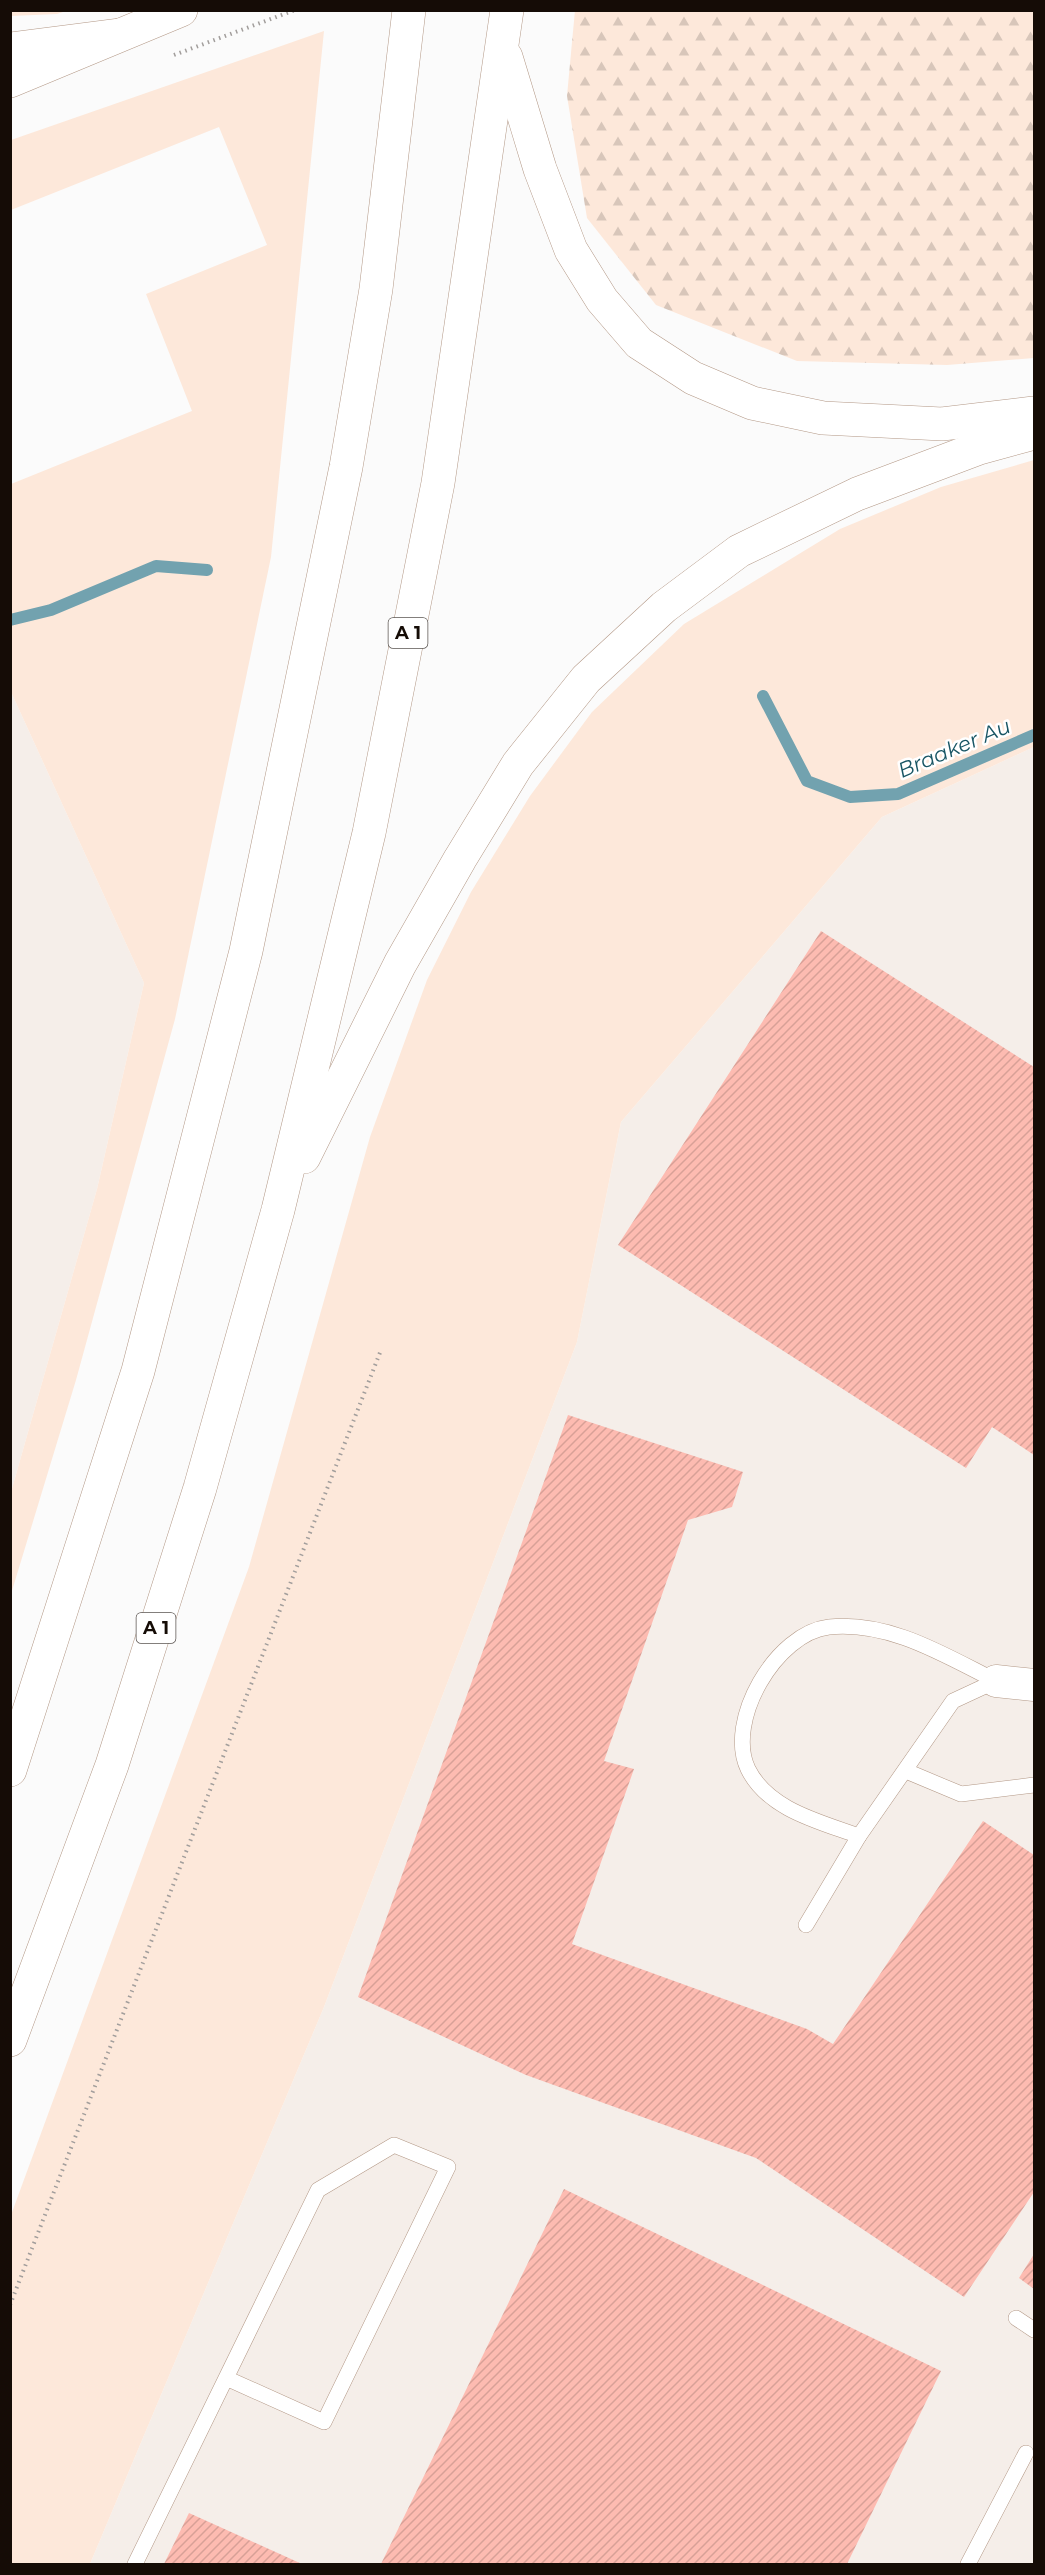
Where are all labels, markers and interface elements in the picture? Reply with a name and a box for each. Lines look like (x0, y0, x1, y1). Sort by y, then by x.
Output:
road number: A 1 (388, 618, 428, 648)
water label: Braaker Au (894, 713, 1014, 783)
road number: A 1 (136, 1613, 176, 1643)

